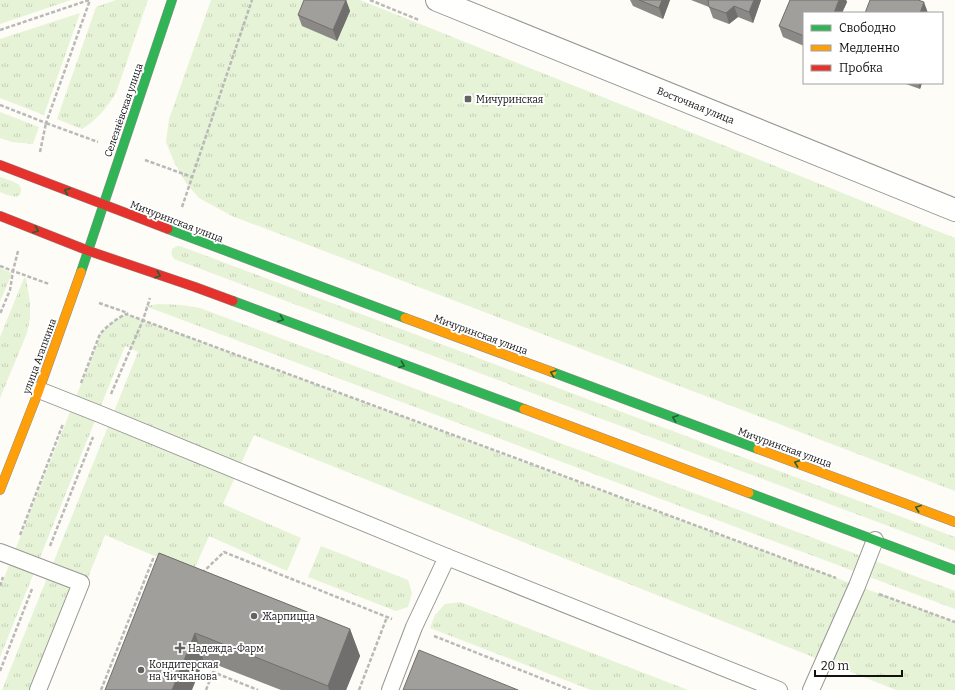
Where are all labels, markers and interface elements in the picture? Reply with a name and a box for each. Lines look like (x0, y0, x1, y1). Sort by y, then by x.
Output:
legend (803, 12, 943, 84)
text: Свободно (839, 21, 896, 35)
text: Медленно (839, 41, 900, 55)
street label: Селезнёвская улица (102, 61, 146, 159)
text: Пробка (839, 61, 883, 75)
street label: Восточная улица (655, 85, 737, 127)
marker: Мичуринская (463, 94, 473, 104)
place label: Мичуринская (476, 94, 544, 106)
one-way arrow (64, 187, 71, 195)
street label: Мичуринская улица (128, 199, 225, 245)
one-way arrow (33, 226, 40, 234)
one-way arrow (155, 270, 162, 279)
street label: Мичуринская улица (432, 312, 530, 358)
one-way arrow (277, 315, 284, 323)
street label: улица Агапкина (20, 317, 59, 397)
one-way arrow (399, 360, 406, 368)
one-way arrow (549, 369, 556, 377)
one-way arrow (671, 415, 678, 423)
street label: Мичуринская улица (736, 425, 834, 471)
one-way arrow (793, 460, 800, 468)
one-way arrow (915, 505, 922, 513)
marker: Жарпицца (249, 611, 259, 621)
place label: Жарпицца (262, 611, 316, 623)
marker: Надежда-Фарм (175, 643, 185, 653)
place label: Надежда-Фарм (188, 643, 264, 655)
scale bar (815, 652, 902, 678)
place label: Кондитерская на Чичканова (149, 659, 219, 683)
text: 20 m (821, 659, 850, 673)
marker: Кондитерская на Чичканова (136, 665, 146, 675)

